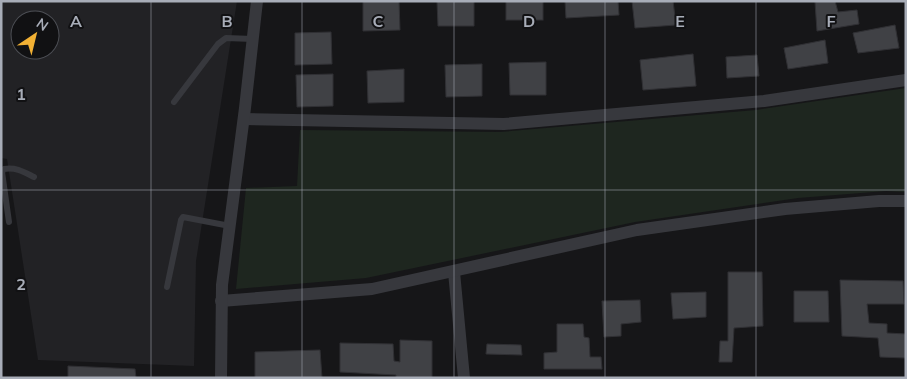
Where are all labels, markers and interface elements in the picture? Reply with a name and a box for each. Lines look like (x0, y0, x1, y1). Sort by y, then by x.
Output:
north arrow (10, 10, 60, 60)
text: A (70, 11, 82, 31)
text: B (221, 11, 233, 31)
text: C (373, 11, 384, 31)
text: D (523, 11, 535, 31)
text: E (675, 11, 685, 31)
text: F (826, 11, 836, 31)
text: N (33, 14, 52, 35)
text: 1 (16, 84, 26, 104)
text: 2 (16, 274, 26, 294)

